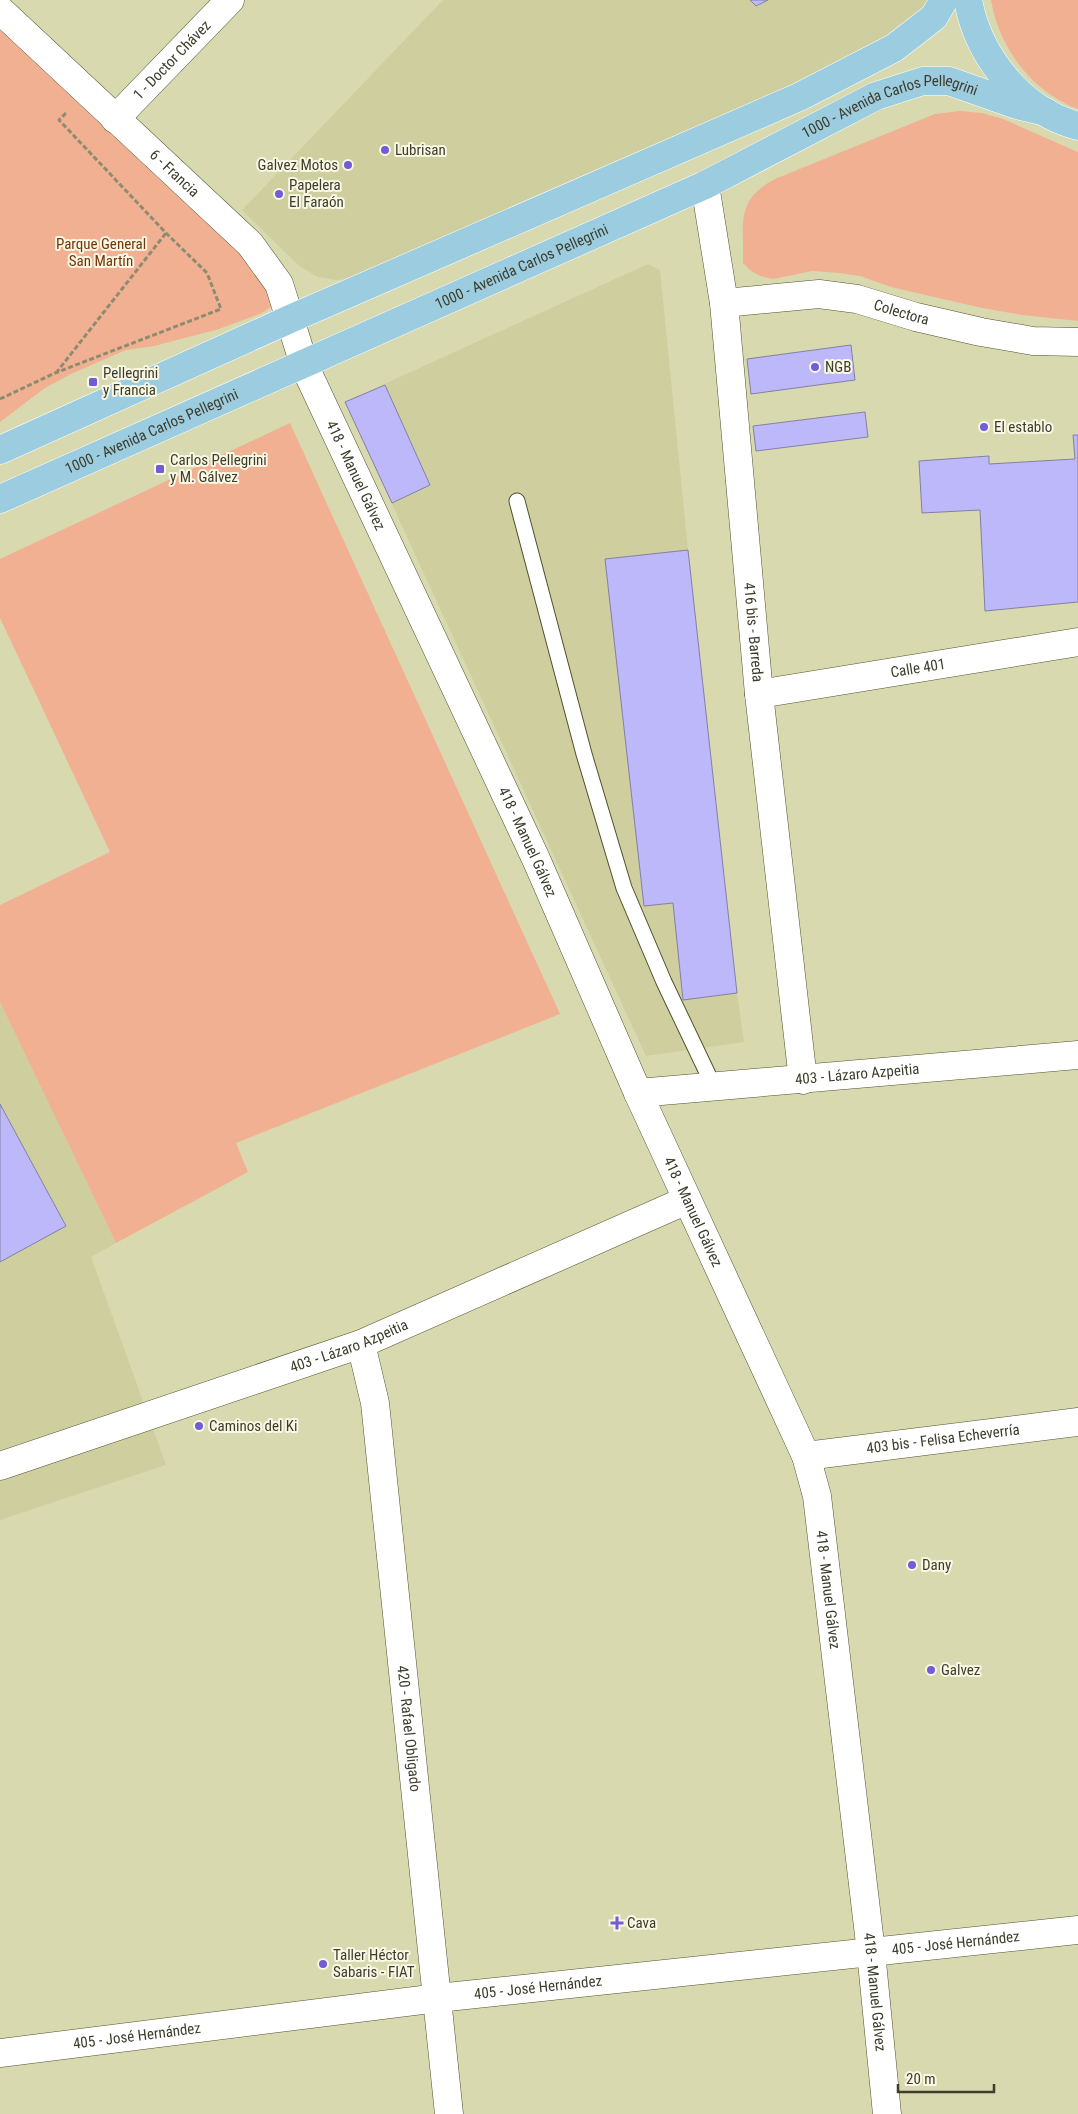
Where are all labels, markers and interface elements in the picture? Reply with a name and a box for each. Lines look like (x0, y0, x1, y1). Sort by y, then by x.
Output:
street label: 1 - Doctor Chávez (129, 16, 214, 104)
street label: 1000 - Avenida Carlos Pellegrini (799, 71, 980, 142)
place label: Lubrisan (395, 141, 446, 159)
marker: Lubrisan (379, 144, 391, 156)
street label: 6 - Francia (146, 146, 203, 201)
place label: Galvez Motos (258, 156, 338, 174)
marker: Galvez Motos (342, 159, 354, 171)
place label: Papelera El Faraón (289, 176, 344, 211)
marker: Papelera El Faraón (273, 188, 285, 200)
street label: 1000 - Avenida Carlos Pellegrini (432, 220, 611, 313)
park label: Parque General San Martín (56, 235, 146, 270)
street label: Colectora (871, 296, 931, 329)
place label: NGB (825, 358, 851, 376)
marker: NGB (809, 361, 821, 373)
place label: Pellegrini y Francia (103, 364, 158, 399)
marker: Pellegrini y Francia (87, 376, 99, 388)
street label: 1000 - Avenida Carlos Pellegrini (62, 385, 241, 478)
street label: 418 - Manuel Gálvez (322, 418, 389, 533)
place label: El establo (994, 418, 1052, 436)
marker: El establo (978, 421, 990, 433)
place label: Carlos Pellegrini y M. Gálvez (170, 451, 267, 486)
marker: Carlos Pellegrini y M. Gálvez (154, 463, 166, 475)
street label: 416 bis - Barreda (740, 582, 767, 683)
street label: Calle 401 (889, 655, 947, 681)
street label: 418 - Manuel Gálvez (494, 784, 561, 900)
street label: 403 - Lázaro Azpeitia (794, 1060, 920, 1088)
street label: 418 - Manuel Gálvez (660, 1154, 726, 1270)
street label: 403 - Lázaro Azpeitia (288, 1315, 411, 1376)
place label: Caminos del Ki (209, 1417, 297, 1435)
marker: Caminos del Ki (193, 1420, 205, 1432)
street label: 403 bis - Felisa Echeverría (865, 1420, 1021, 1457)
street label: 418 - Manuel Gálvez (812, 1529, 844, 1650)
place label: Dany (922, 1556, 951, 1574)
marker: Dany (906, 1559, 918, 1571)
place label: Galvez (941, 1661, 980, 1679)
marker: Galvez (925, 1664, 937, 1676)
street label: 420 - Rafael Obligado (393, 1665, 424, 1793)
place label: Cava (627, 1914, 656, 1932)
marker: Cava (611, 1917, 623, 1929)
street label: 405 - José Hernández (891, 1927, 1021, 1959)
street label: 418 - Manuel Gálvez (860, 1932, 890, 2052)
place label: Taller Héctor Sabaris - FIAT (333, 1946, 415, 1981)
marker: Taller Héctor Sabaris - FIAT (317, 1958, 329, 1970)
street label: 405 - José Hernández (473, 1972, 603, 2003)
street label: 405 - José Hernández (72, 2019, 202, 2053)
scale bar (898, 2062, 994, 2094)
text: 20 m (906, 2070, 936, 2088)

